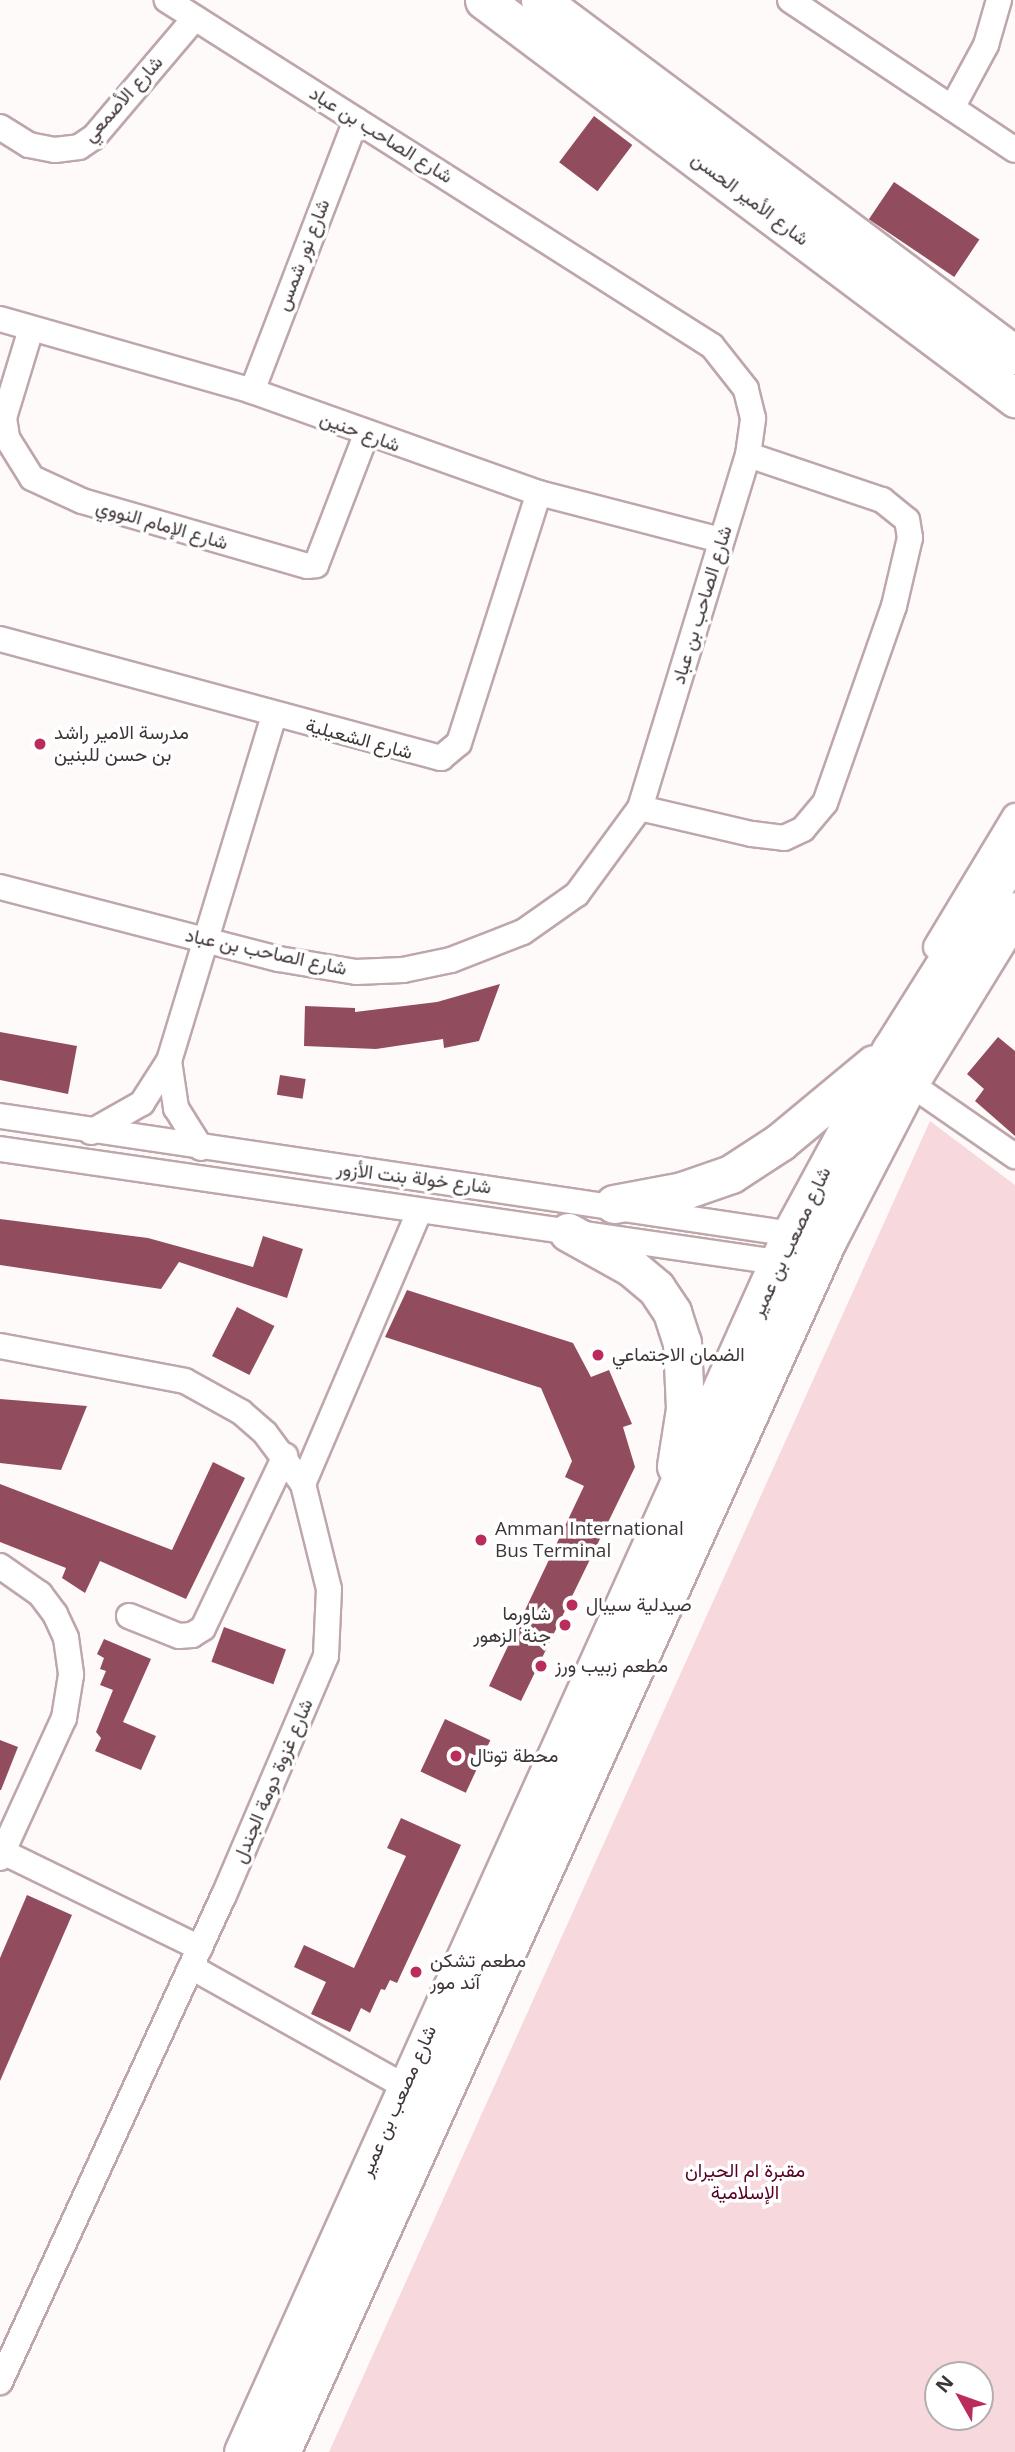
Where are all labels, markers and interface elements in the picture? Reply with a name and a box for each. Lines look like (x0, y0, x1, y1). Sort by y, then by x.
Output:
street label: شارع الأصمعي (78, 51, 168, 147)
street label: شارع الصاحب بن عباد (305, 82, 457, 188)
street label: شارع الأمير الحسن (687, 148, 813, 250)
street label: شارع نور شمس (271, 196, 335, 314)
street label: شارع حنين (317, 407, 403, 457)
street label: شارع الإمام النووي (93, 495, 231, 555)
street label: شارع الصاحب بن عباد (667, 523, 737, 687)
street label: شارع الشعيلية (303, 714, 415, 764)
place label: مدرسة الامير راشد بن حسن للبنين (54, 722, 189, 766)
marker: مدرسة الامير راشد بن حسن للبنين (32, 736, 48, 752)
street label: شارع الصاحب بن عباد (183, 924, 349, 980)
street label: شارع خولة بنت الأزور (335, 1157, 493, 1199)
street label: شارع مصعب بن عمير (746, 1163, 836, 1321)
place label: الضمان الاجتماعي (612, 1344, 745, 1366)
marker: الضمان الاجتماعي (590, 1347, 606, 1363)
place label: Amman International Bus Terminal (495, 1518, 684, 1562)
marker: Amman International Bus Terminal (473, 1532, 489, 1548)
place label: صيدلية سيبال (586, 1594, 692, 1616)
marker: صيدلية سيبال (564, 1597, 580, 1613)
place label: شاورما جنة الزهور (473, 1603, 551, 1647)
marker: شاورما جنة الزهور (557, 1617, 573, 1633)
place label: مطعم زبيب ورز (555, 1655, 668, 1677)
marker: مطعم زبيب ورز (533, 1658, 549, 1674)
street label: شارع غزوة دومة الجندل (228, 1695, 318, 1867)
place label: محطة توتال (470, 1745, 558, 1767)
marker: محطة توتال (448, 1748, 464, 1764)
place label: مطعم تشكن آند مور (430, 1950, 526, 1994)
marker: مطعم تشكن آند مور (408, 1964, 424, 1980)
street label: شارع مصعب بن عمير (354, 2022, 442, 2180)
park label: مقبرة ام الحيران الإسلامية (685, 2160, 805, 2204)
north arrow (924, 2361, 994, 2431)
text: N (930, 2370, 959, 2398)

